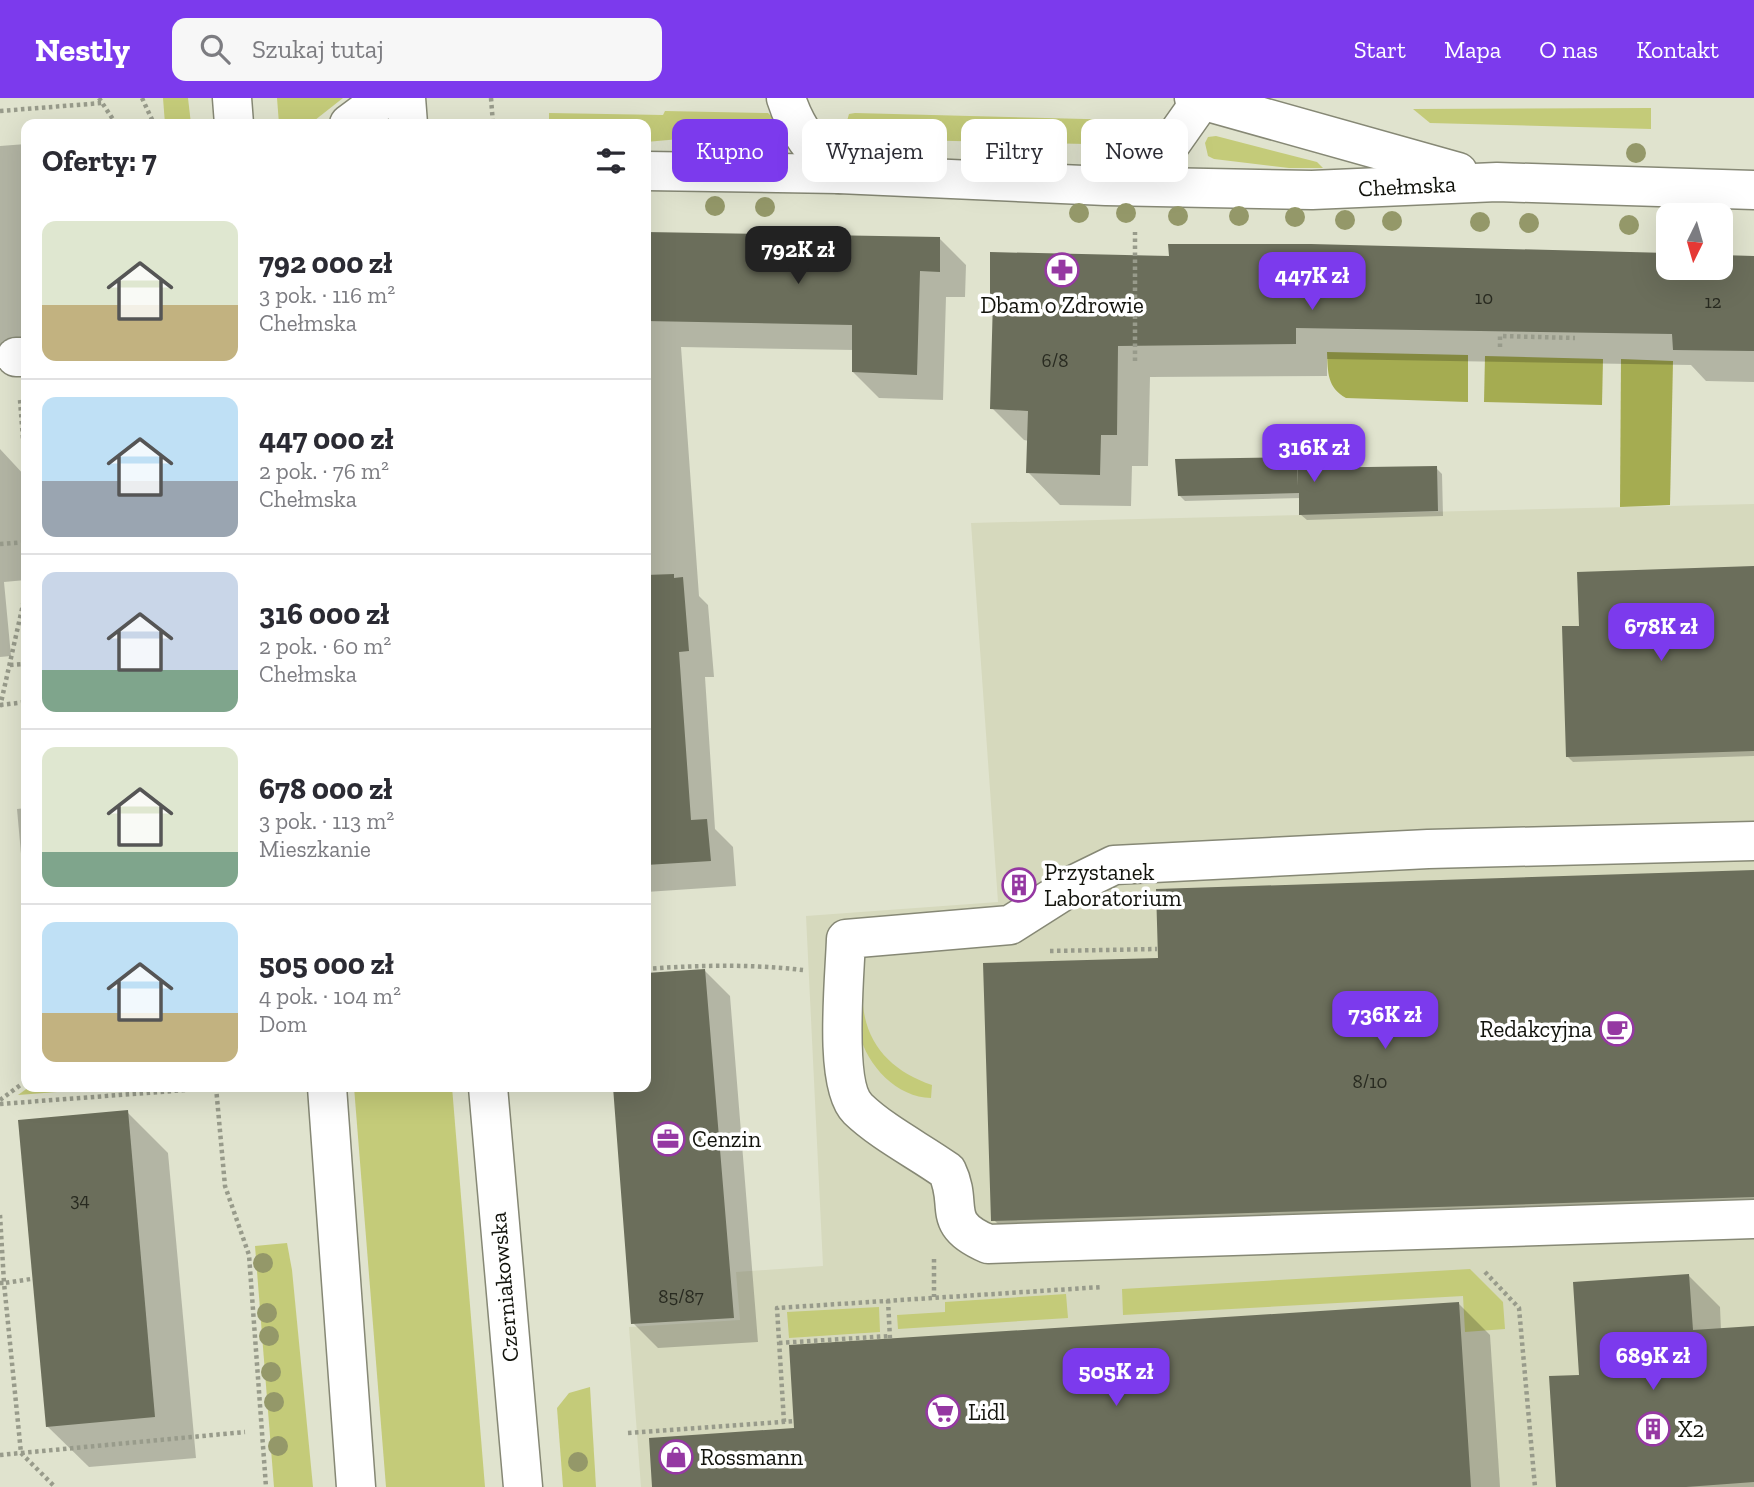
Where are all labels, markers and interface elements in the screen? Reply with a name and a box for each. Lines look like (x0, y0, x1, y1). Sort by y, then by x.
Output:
search box (172, 18, 662, 81)
text: Nestly (35, 30, 130, 69)
icon: search (196, 30, 234, 68)
text: Szukaj tutaj (252, 33, 384, 65)
text: Start (1354, 35, 1406, 64)
text: Mapa (1444, 35, 1501, 64)
text: O nas (1539, 35, 1598, 64)
text: Kontakt (1636, 35, 1719, 64)
chip: Kupno (672, 119, 788, 182)
chip: Wynajem (802, 119, 947, 182)
chip: Filtry (961, 119, 1067, 182)
chip: Nowe (1081, 119, 1188, 182)
icon: filters (592, 142, 630, 180)
text: Oferty: 7 (42, 143, 157, 179)
street label: Chełmska (1357, 169, 1457, 203)
north arrow (1656, 203, 1732, 280)
map controls (1656, 203, 1733, 280)
pin: 792K zł (733, 226, 863, 286)
text: 792K zł (761, 235, 835, 263)
text: 792 000 zł (259, 245, 392, 281)
icon: home (98, 249, 182, 333)
pharmacy icon: Dbam o Zdrowie (1043, 251, 1081, 289)
pin: 447K zł (1247, 252, 1377, 312)
text: 447K zł (1275, 261, 1349, 289)
text: 3 pok. · 116 m² (259, 281, 395, 309)
house number: 10 (1475, 286, 1493, 309)
house number: 12 (1704, 290, 1722, 313)
place label: Dbam o Zdrowie (980, 291, 1144, 319)
text: Chełmska (259, 309, 357, 337)
house number: 6/8 (1042, 349, 1068, 372)
text: 447 000 zł (259, 421, 394, 457)
pin: 316K zł (1249, 424, 1379, 484)
icon: home (98, 425, 182, 509)
text: 316K zł (1278, 433, 1350, 461)
text: 2 pok. · 76 m² (259, 457, 389, 485)
text: Chełmska (259, 485, 357, 513)
text: 316 000 zł (259, 596, 389, 632)
icon: home (98, 600, 182, 684)
pin: 678K zł (1596, 603, 1726, 663)
text: 678K zł (1624, 612, 1698, 640)
text: 2 pok. · 60 m² (259, 632, 391, 660)
text: Chełmska (259, 660, 357, 688)
text: 678 000 zł (259, 771, 392, 807)
icon: home (98, 775, 182, 859)
text: 3 pok. · 113 m² (259, 807, 394, 835)
text: Mieszkanie (259, 835, 371, 863)
place label: Przystanek Laboratorium (1044, 858, 1182, 912)
building icon: Przystanek Laboratorium (1000, 866, 1038, 904)
text: 505 000 zł (259, 946, 394, 982)
icon: home (98, 950, 182, 1034)
text: 4 pok. · 104 m² (259, 982, 401, 1010)
pin: 736K zł (1320, 992, 1450, 1051)
text: 736K zł (1348, 1000, 1422, 1028)
text: Dom (259, 1010, 307, 1038)
cafe icon: Redakcyjna (1598, 1010, 1636, 1048)
place label: Redakcyjna (1480, 1015, 1592, 1043)
house number: 8/10 (1353, 1070, 1388, 1093)
office icon: Cenzin (649, 1120, 687, 1158)
place label: Cenzin (692, 1125, 761, 1153)
house number: 34 (70, 1188, 90, 1211)
street label: Czerniakowska (484, 1211, 524, 1363)
house number: 85/87 (658, 1285, 704, 1308)
pin: 689K zł (1588, 1332, 1718, 1392)
text: 689K zł (1616, 1341, 1690, 1369)
pin: 505K zł (1051, 1348, 1181, 1408)
text: 505K zł (1079, 1357, 1153, 1385)
supermarket icon: Lidl (924, 1393, 962, 1431)
place label: Lidl (968, 1398, 1006, 1426)
building icon: X2 (1634, 1410, 1672, 1448)
place label: X2 (1678, 1415, 1704, 1443)
shop icon: Rossmann (657, 1438, 695, 1476)
place label: Rossmann (700, 1443, 803, 1471)

